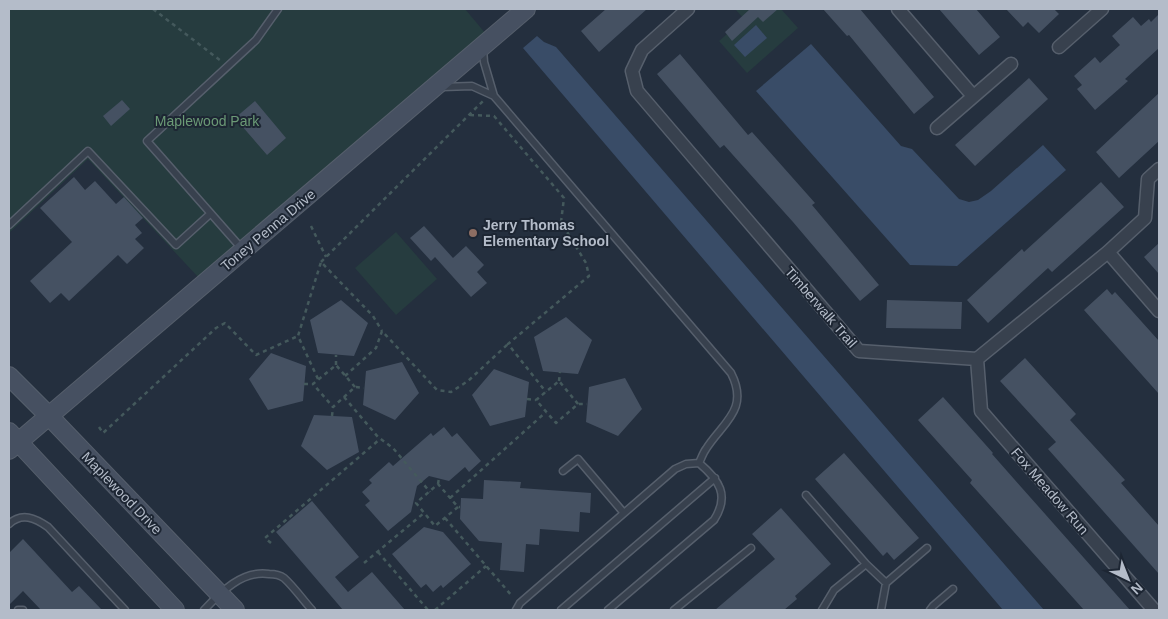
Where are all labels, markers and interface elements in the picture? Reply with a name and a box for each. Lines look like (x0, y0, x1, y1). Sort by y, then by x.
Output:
park label: Maplewood Park (155, 113, 260, 129)
street label: Toney Penna Drive (218, 186, 319, 274)
place label: Jerry Thomas Elementary School (483, 217, 609, 249)
marker: Jerry Thomas Elementary School (467, 227, 479, 239)
street label: Timberwalk Trail (782, 263, 860, 351)
street label: Fox Meadow Run (1008, 444, 1092, 538)
street label: Maplewood Drive (79, 449, 165, 538)
north arrow (1103, 554, 1153, 604)
text: N (1128, 579, 1146, 598)

